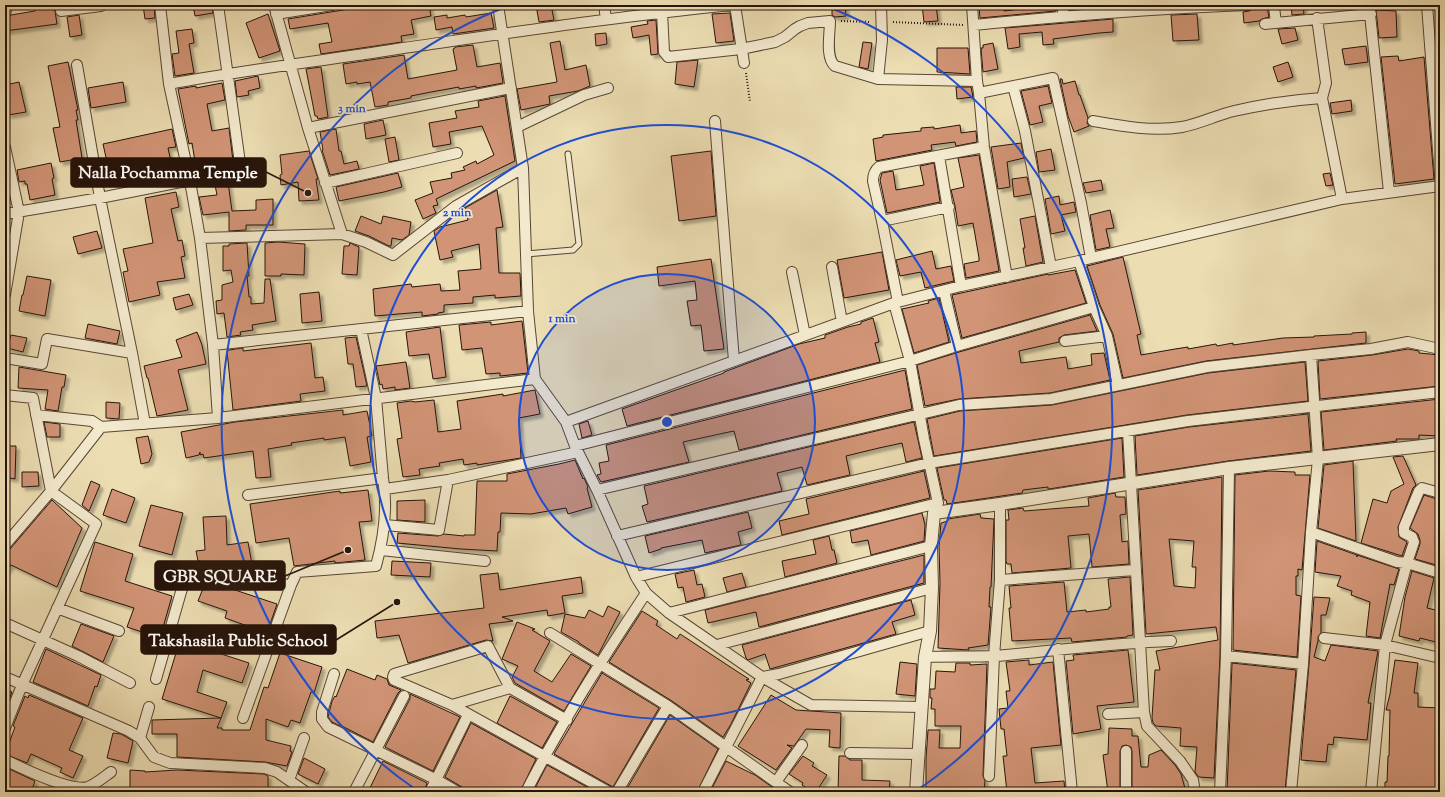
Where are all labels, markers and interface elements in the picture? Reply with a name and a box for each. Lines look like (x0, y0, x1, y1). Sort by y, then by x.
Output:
text: 3 min (338, 100, 367, 118)
callout: Nalla Pochamma Temple (71, 158, 266, 187)
text: Nalla Pochamma Temple (78, 162, 258, 186)
text: 2 min (443, 204, 472, 222)
text: 1 min (547, 310, 576, 328)
centre of rings (660, 415, 674, 429)
callout: GBR SQUARE (155, 561, 285, 590)
text: GBR SQUARE (163, 566, 278, 590)
callout: Takshasila Public School (141, 625, 336, 654)
text: Takshasila Public School (148, 630, 328, 654)

